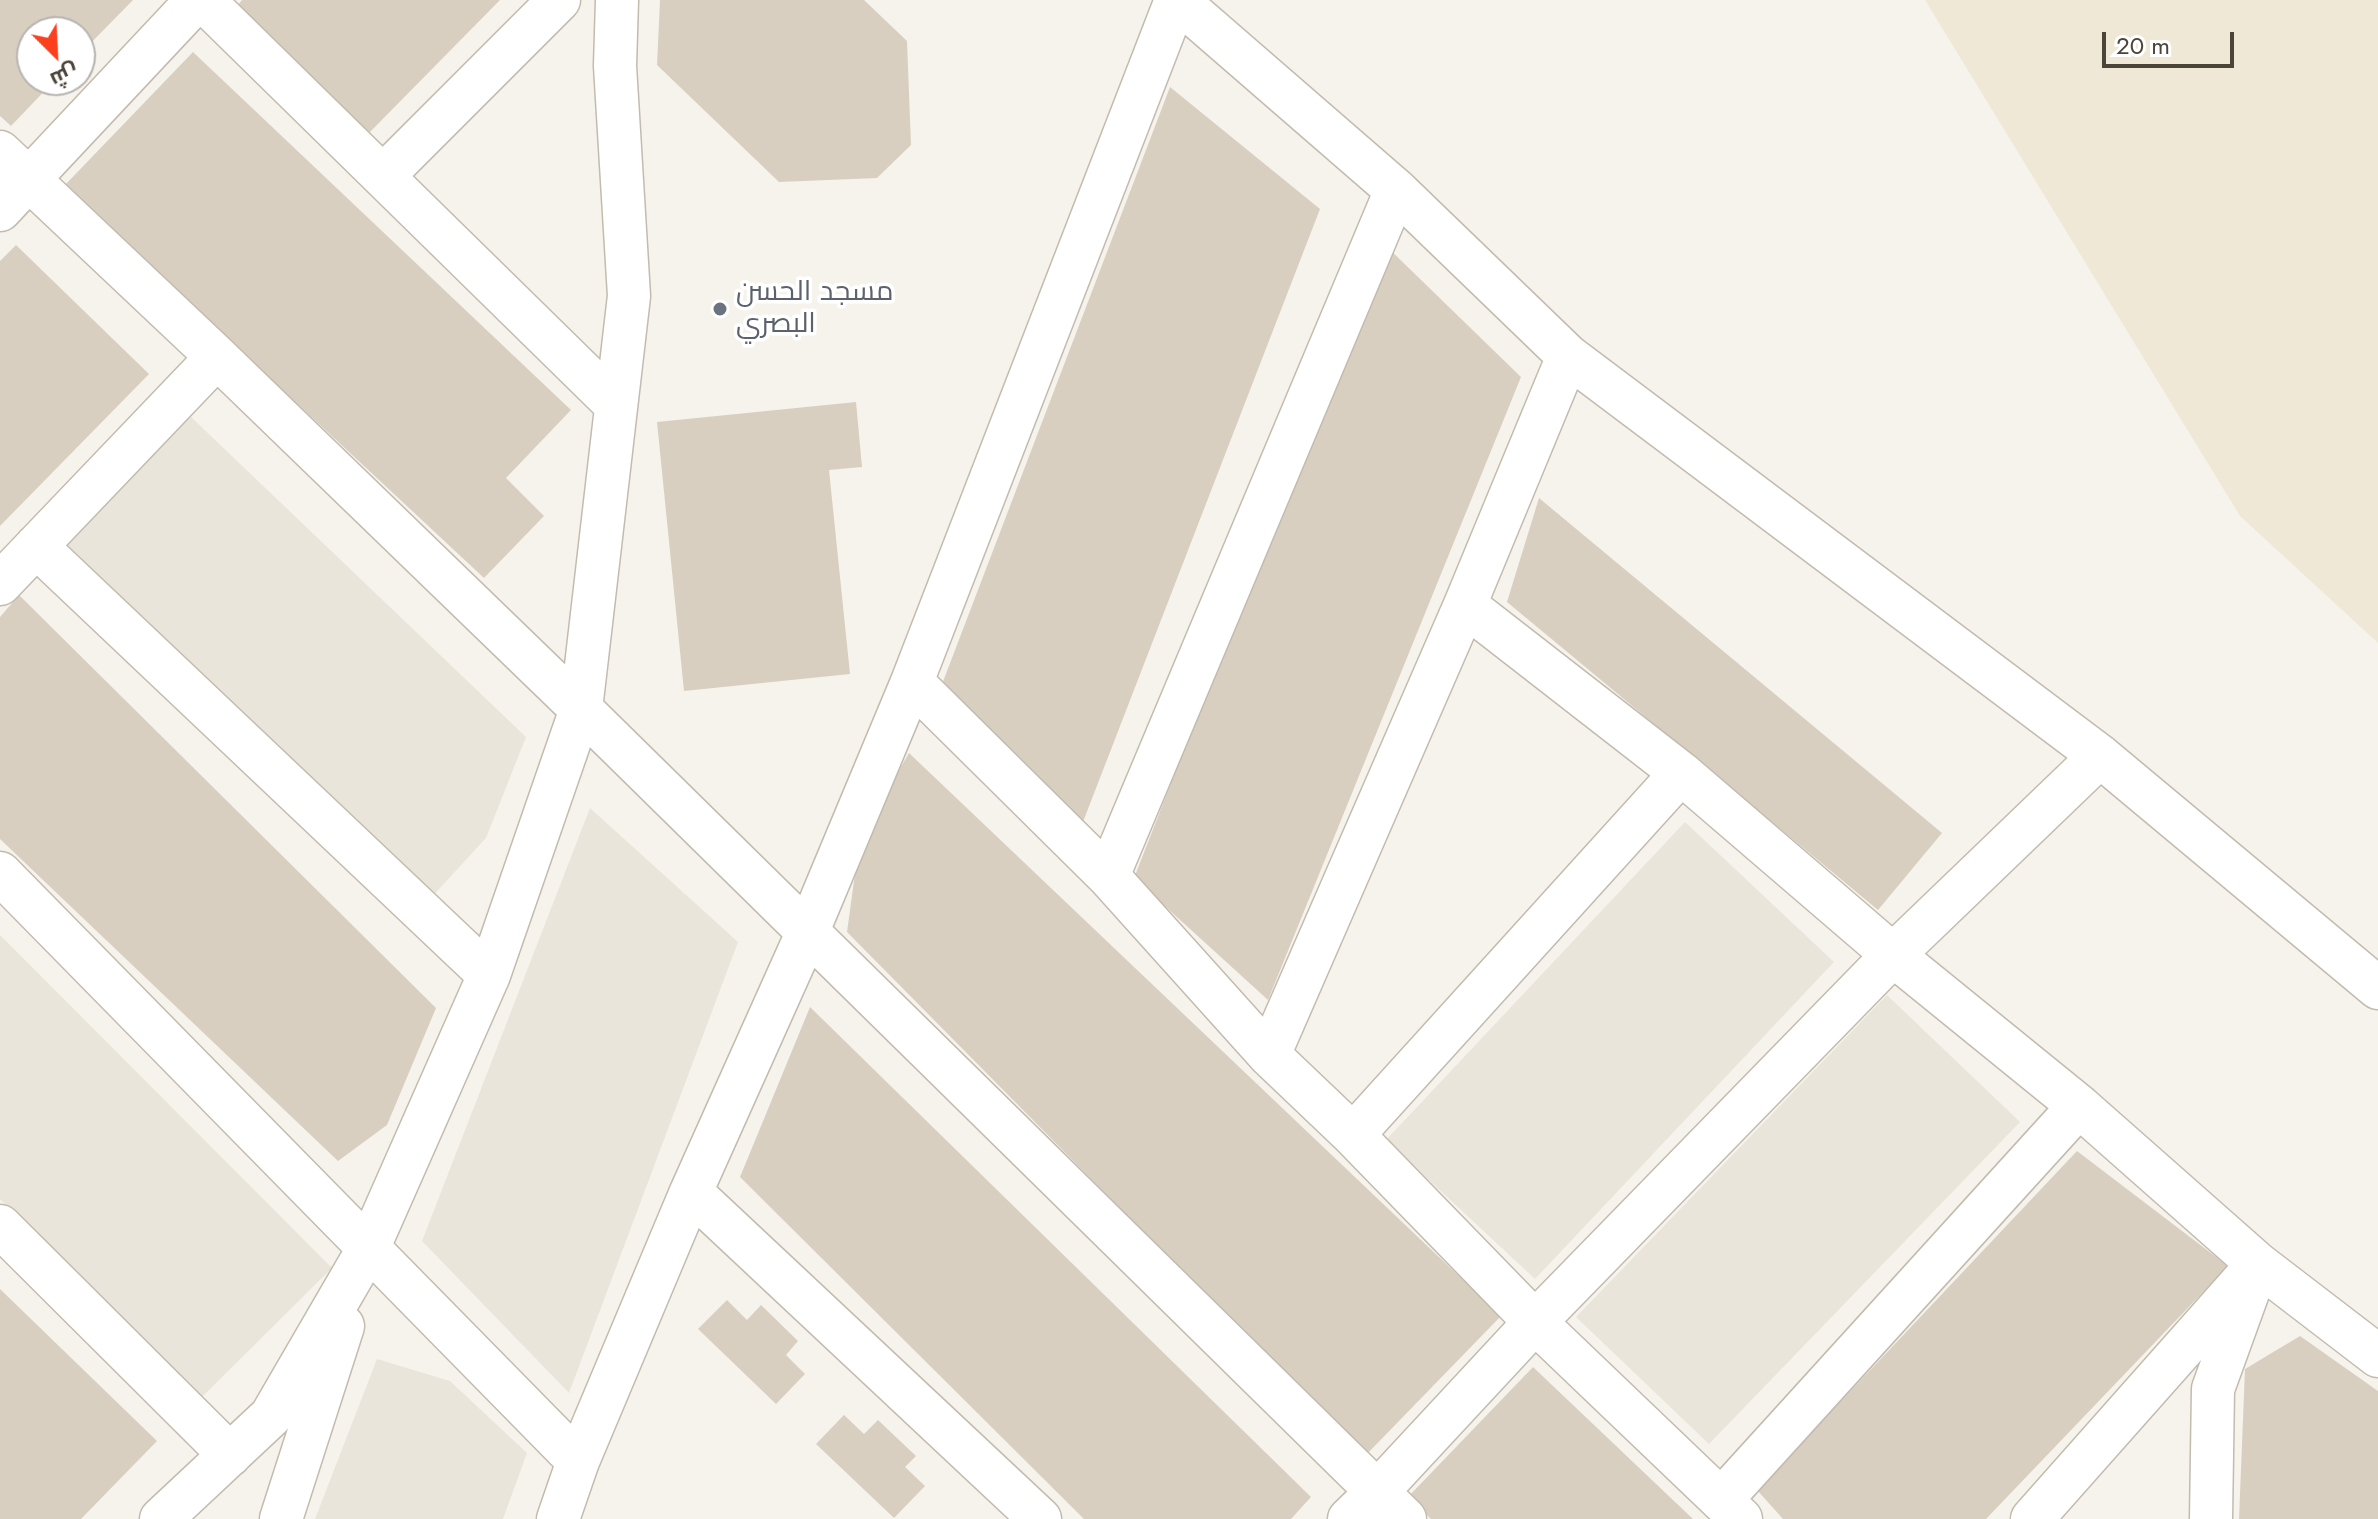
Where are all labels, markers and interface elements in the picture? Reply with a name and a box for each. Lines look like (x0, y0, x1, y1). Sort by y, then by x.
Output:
north arrow (16, 16, 96, 96)
scale bar (2106, 16, 2238, 66)
text: 20 m (2116, 28, 2170, 63)
text: ش (46, 56, 84, 96)
place label: مسجد الحسن البصري (736, 276, 894, 342)
marker: مسجد الحسن البصري (711, 300, 729, 318)

